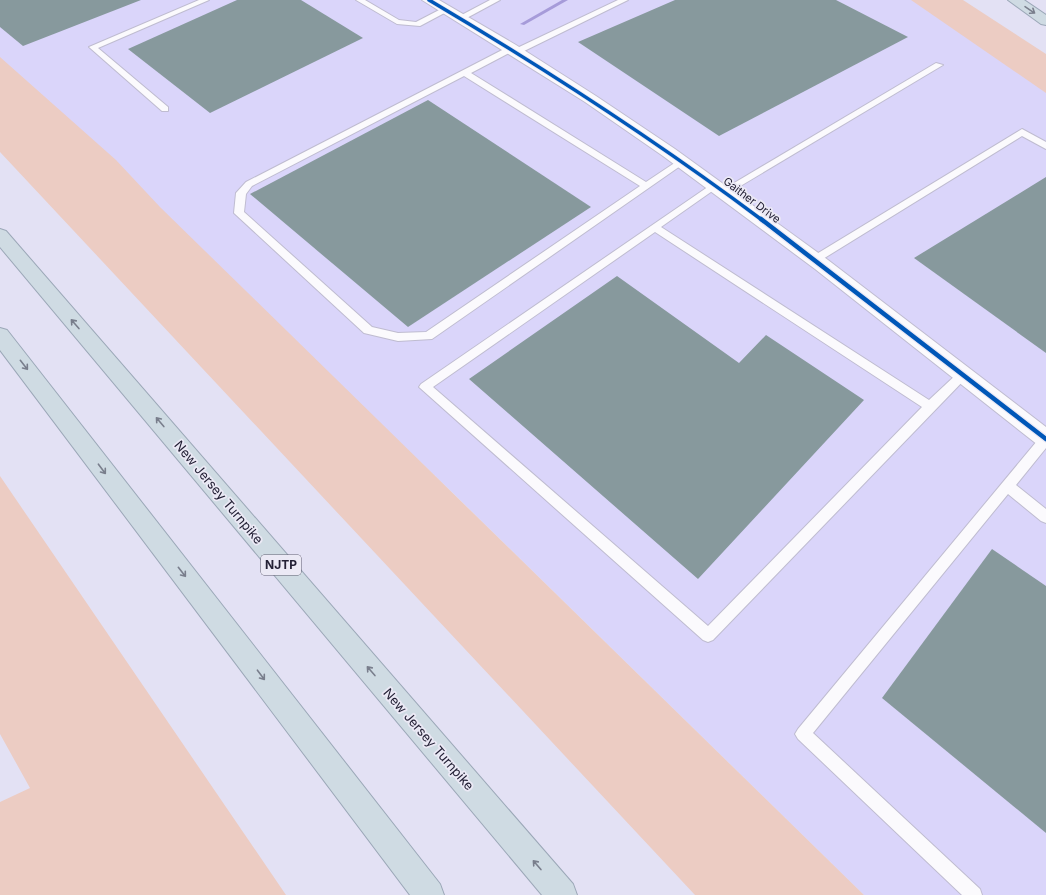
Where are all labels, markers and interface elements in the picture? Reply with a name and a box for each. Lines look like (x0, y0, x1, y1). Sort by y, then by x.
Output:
one-way arrow (1024, 7, 1036, 15)
street label: Gaither Drive (721, 174, 783, 226)
one-way arrow (71, 318, 80, 329)
one-way arrow (19, 360, 28, 371)
one-way arrow (156, 416, 165, 427)
street label: New Jersey Turnpike (171, 437, 267, 547)
one-way arrow (98, 463, 106, 474)
road number: NJTP (261, 555, 301, 575)
one-way arrow (178, 566, 186, 577)
one-way arrow (366, 665, 375, 676)
one-way arrow (257, 669, 266, 680)
street label: New Jersey Turnpike (380, 685, 478, 793)
one-way arrow (533, 860, 542, 871)

